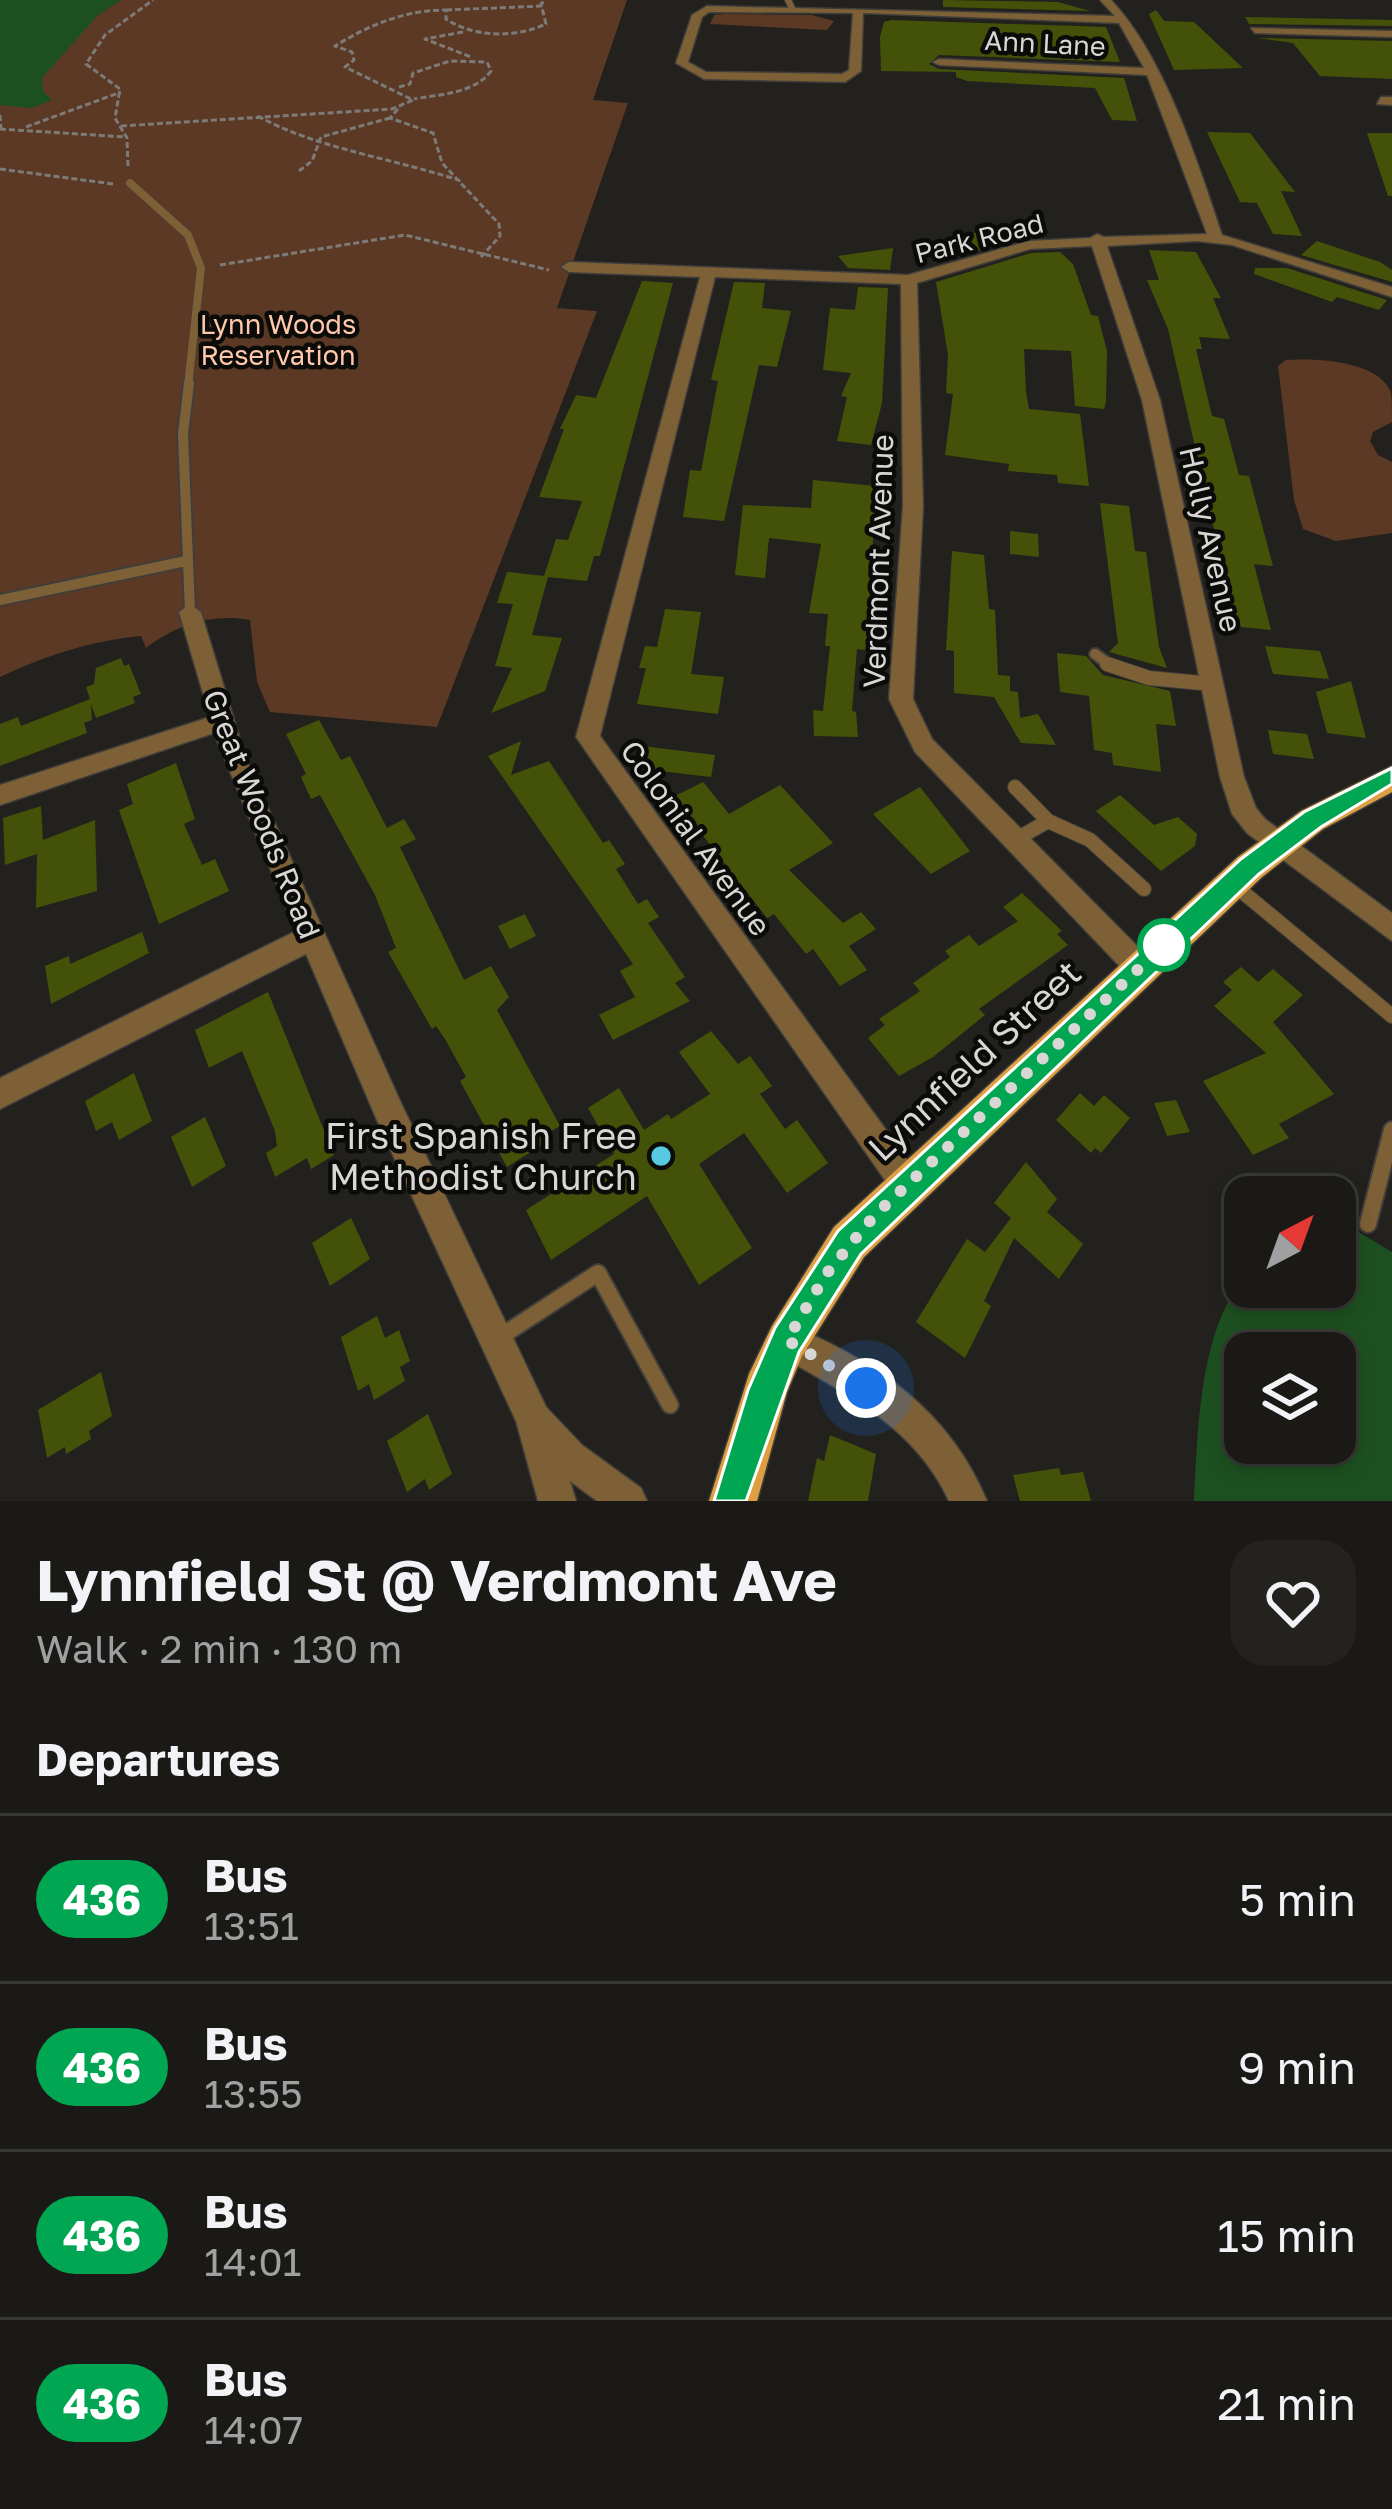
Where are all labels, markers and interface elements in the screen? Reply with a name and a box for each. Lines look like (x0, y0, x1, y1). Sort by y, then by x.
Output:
street label: Ann Lane (984, 24, 1106, 62)
street label: Park Road (911, 207, 1047, 269)
park label: Lynn Woods Reservation (200, 308, 356, 371)
street label: Verdmont Avenue (856, 434, 900, 688)
street label: Holly Avenue (1172, 443, 1250, 635)
street label: Great Woods Road (196, 684, 328, 944)
street label: Colonial Avenue (613, 734, 779, 942)
unlabelled marker (1139, 920, 1189, 970)
street label: Lynnfield Street (859, 951, 1089, 1169)
place label: First Spanish Free Methodist Church (325, 1114, 637, 1198)
marker: First Spanish Free Methodist Church (648, 1143, 674, 1169)
north arrow (1224, 1176, 1356, 1308)
map controls (1224, 1176, 1356, 1464)
button: layers (1224, 1332, 1356, 1464)
your location (836, 1358, 896, 1418)
button: heart (1230, 1540, 1356, 1666)
text: Lynnfield St @ Verdmont Ave (36, 1545, 837, 1614)
text: Walk · 2 min · 130 m (36, 1625, 402, 1672)
text: Departures (36, 1732, 280, 1786)
text: Bus (204, 1848, 288, 1902)
text: 5 min (1239, 1872, 1356, 1926)
text: 436 (63, 1874, 141, 1924)
text: 13:51 (204, 1902, 299, 1949)
text: Bus (204, 2016, 288, 2070)
text: 9 min (1238, 2040, 1356, 2094)
text: 436 (63, 2042, 141, 2092)
text: 13:55 (204, 2070, 303, 2117)
text: Bus (204, 2184, 288, 2238)
text: 15 min (1217, 2208, 1356, 2262)
text: 436 (63, 2210, 141, 2260)
text: 14:01 (204, 2238, 302, 2285)
text: Bus (204, 2352, 288, 2406)
text: 21 min (1217, 2376, 1356, 2430)
text: 436 (63, 2378, 141, 2428)
text: 14:07 (204, 2406, 303, 2453)

